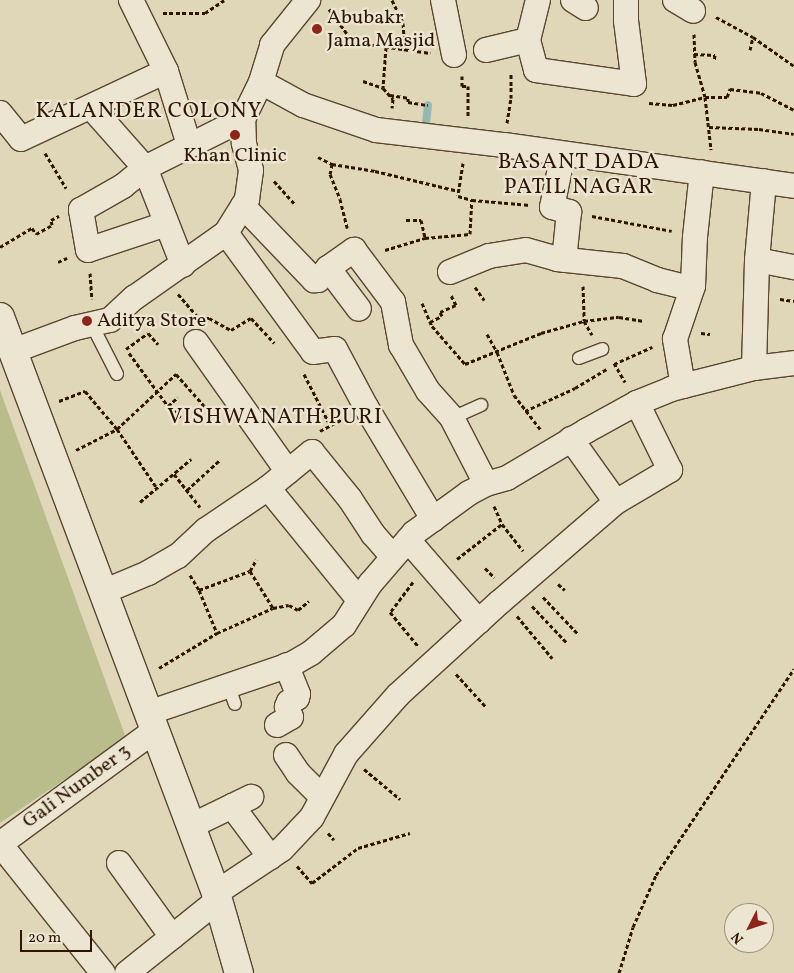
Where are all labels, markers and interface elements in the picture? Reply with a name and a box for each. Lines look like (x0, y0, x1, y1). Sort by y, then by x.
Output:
place label: Abubakr Jama Masjid (327, 6, 435, 53)
marker: Abubakr Jama Masjid (311, 23, 323, 35)
district label: KALANDER COLONY (34, 99, 264, 125)
marker: Khan Clinic (228, 128, 242, 142)
place label: Khan Clinic (183, 144, 287, 168)
district label: BASANT DADA PATIL NAGAR (496, 149, 662, 200)
place label: Aditya Store (97, 309, 206, 333)
marker: Aditya Store (81, 315, 93, 327)
district label: VISHWANATH PURI (165, 405, 385, 431)
street label: Gali Number 3 (18, 740, 136, 834)
north arrow (724, 903, 774, 953)
scale bar (22, 920, 95, 952)
text: N (728, 927, 749, 948)
text: 20 m (28, 928, 61, 949)

